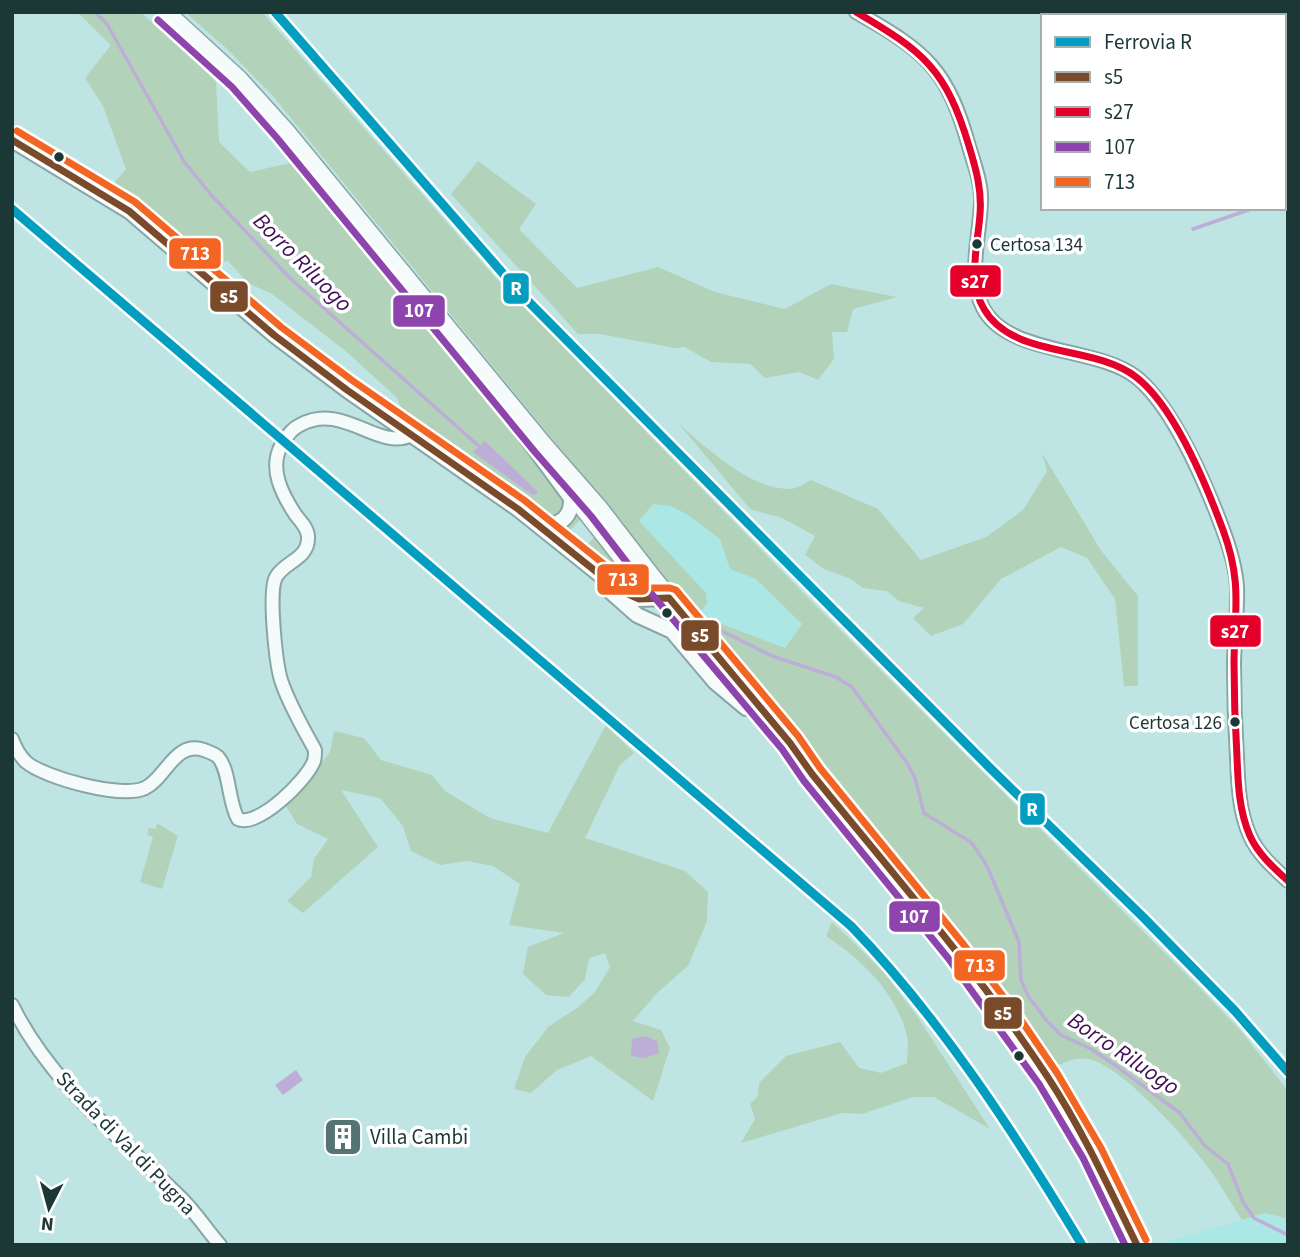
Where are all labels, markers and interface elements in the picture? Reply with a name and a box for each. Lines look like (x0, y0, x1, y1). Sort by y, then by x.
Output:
legend (1041, 14, 1286, 210)
text: Ferrovia R (1104, 27, 1192, 57)
text: s5 (1104, 62, 1123, 92)
text: s27 (1104, 97, 1134, 127)
text: 107 (1104, 132, 1135, 162)
unlabelled marker (52, 150, 66, 164)
text: 713 (1104, 167, 1135, 197)
water label: Borro Riluogo (246, 205, 360, 319)
place label: Certosa 134 (990, 232, 1083, 259)
line badge: 713 (168, 237, 222, 270)
marker: Certosa 134 (970, 237, 984, 251)
text: 713 (180, 241, 210, 268)
line badge: s27 (949, 264, 1002, 298)
text: s27 (961, 269, 989, 296)
line badge: R (502, 272, 530, 305)
text: R (510, 276, 522, 303)
line badge: s5 (209, 280, 249, 313)
text: s5 (220, 284, 238, 311)
line badge: 107 (392, 294, 446, 328)
text: 107 (404, 298, 434, 325)
line badge: 713 (596, 563, 650, 596)
text: 713 (608, 567, 638, 594)
unlabelled marker (660, 606, 674, 620)
line badge: s27 (1209, 614, 1262, 648)
line badge: s5 (680, 619, 720, 652)
text: s27 (1221, 619, 1249, 646)
text: s5 (691, 623, 709, 650)
place label: Certosa 126 (1129, 710, 1222, 737)
marker: Certosa 126 (1228, 715, 1242, 729)
line badge: R (1019, 792, 1046, 826)
text: R (1026, 797, 1038, 824)
line badge: 107 (888, 900, 941, 933)
text: 107 (899, 904, 929, 931)
line badge: 713 (953, 949, 1006, 982)
text: 713 (965, 953, 995, 980)
line badge: s5 (983, 996, 1023, 1030)
text: s5 (994, 1001, 1012, 1028)
water label: Borro Riluogo (1061, 1004, 1186, 1103)
unlabelled marker (1012, 1049, 1026, 1063)
street label: Strada di Val di Pugna (49, 1064, 203, 1222)
building icon: Villa Cambi (322, 1116, 364, 1158)
place label: Villa Cambi (370, 1122, 468, 1152)
north arrow (14, 1173, 84, 1243)
text: N (40, 1209, 55, 1238)

